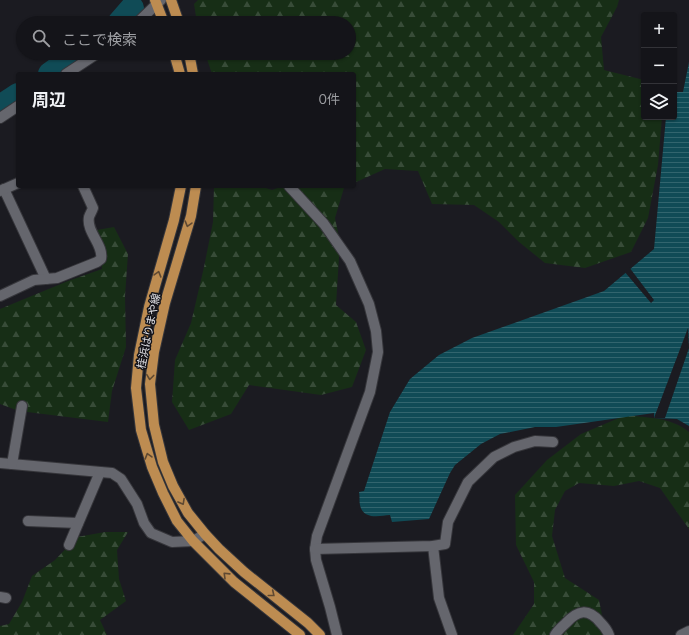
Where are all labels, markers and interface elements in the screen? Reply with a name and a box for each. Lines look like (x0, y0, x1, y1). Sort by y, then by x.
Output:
map controls (641, 12, 677, 120)
button: + (641, 12, 677, 48)
search box (16, 16, 356, 60)
icon: search (30, 27, 52, 49)
text: ここで検索 (62, 30, 137, 48)
button: − (641, 48, 677, 84)
button: layers (641, 84, 677, 120)
text: 周辺 (32, 89, 66, 110)
text: 0件 (319, 91, 340, 107)
one-way arrow (184, 220, 193, 227)
one-way arrow (153, 271, 162, 278)
street label: 桂浜はりまや線 (134, 292, 162, 370)
one-way arrow (146, 374, 155, 380)
one-way arrow (145, 453, 153, 460)
one-way arrow (178, 497, 185, 505)
one-way arrow (223, 572, 231, 580)
one-way arrow (267, 590, 274, 597)

